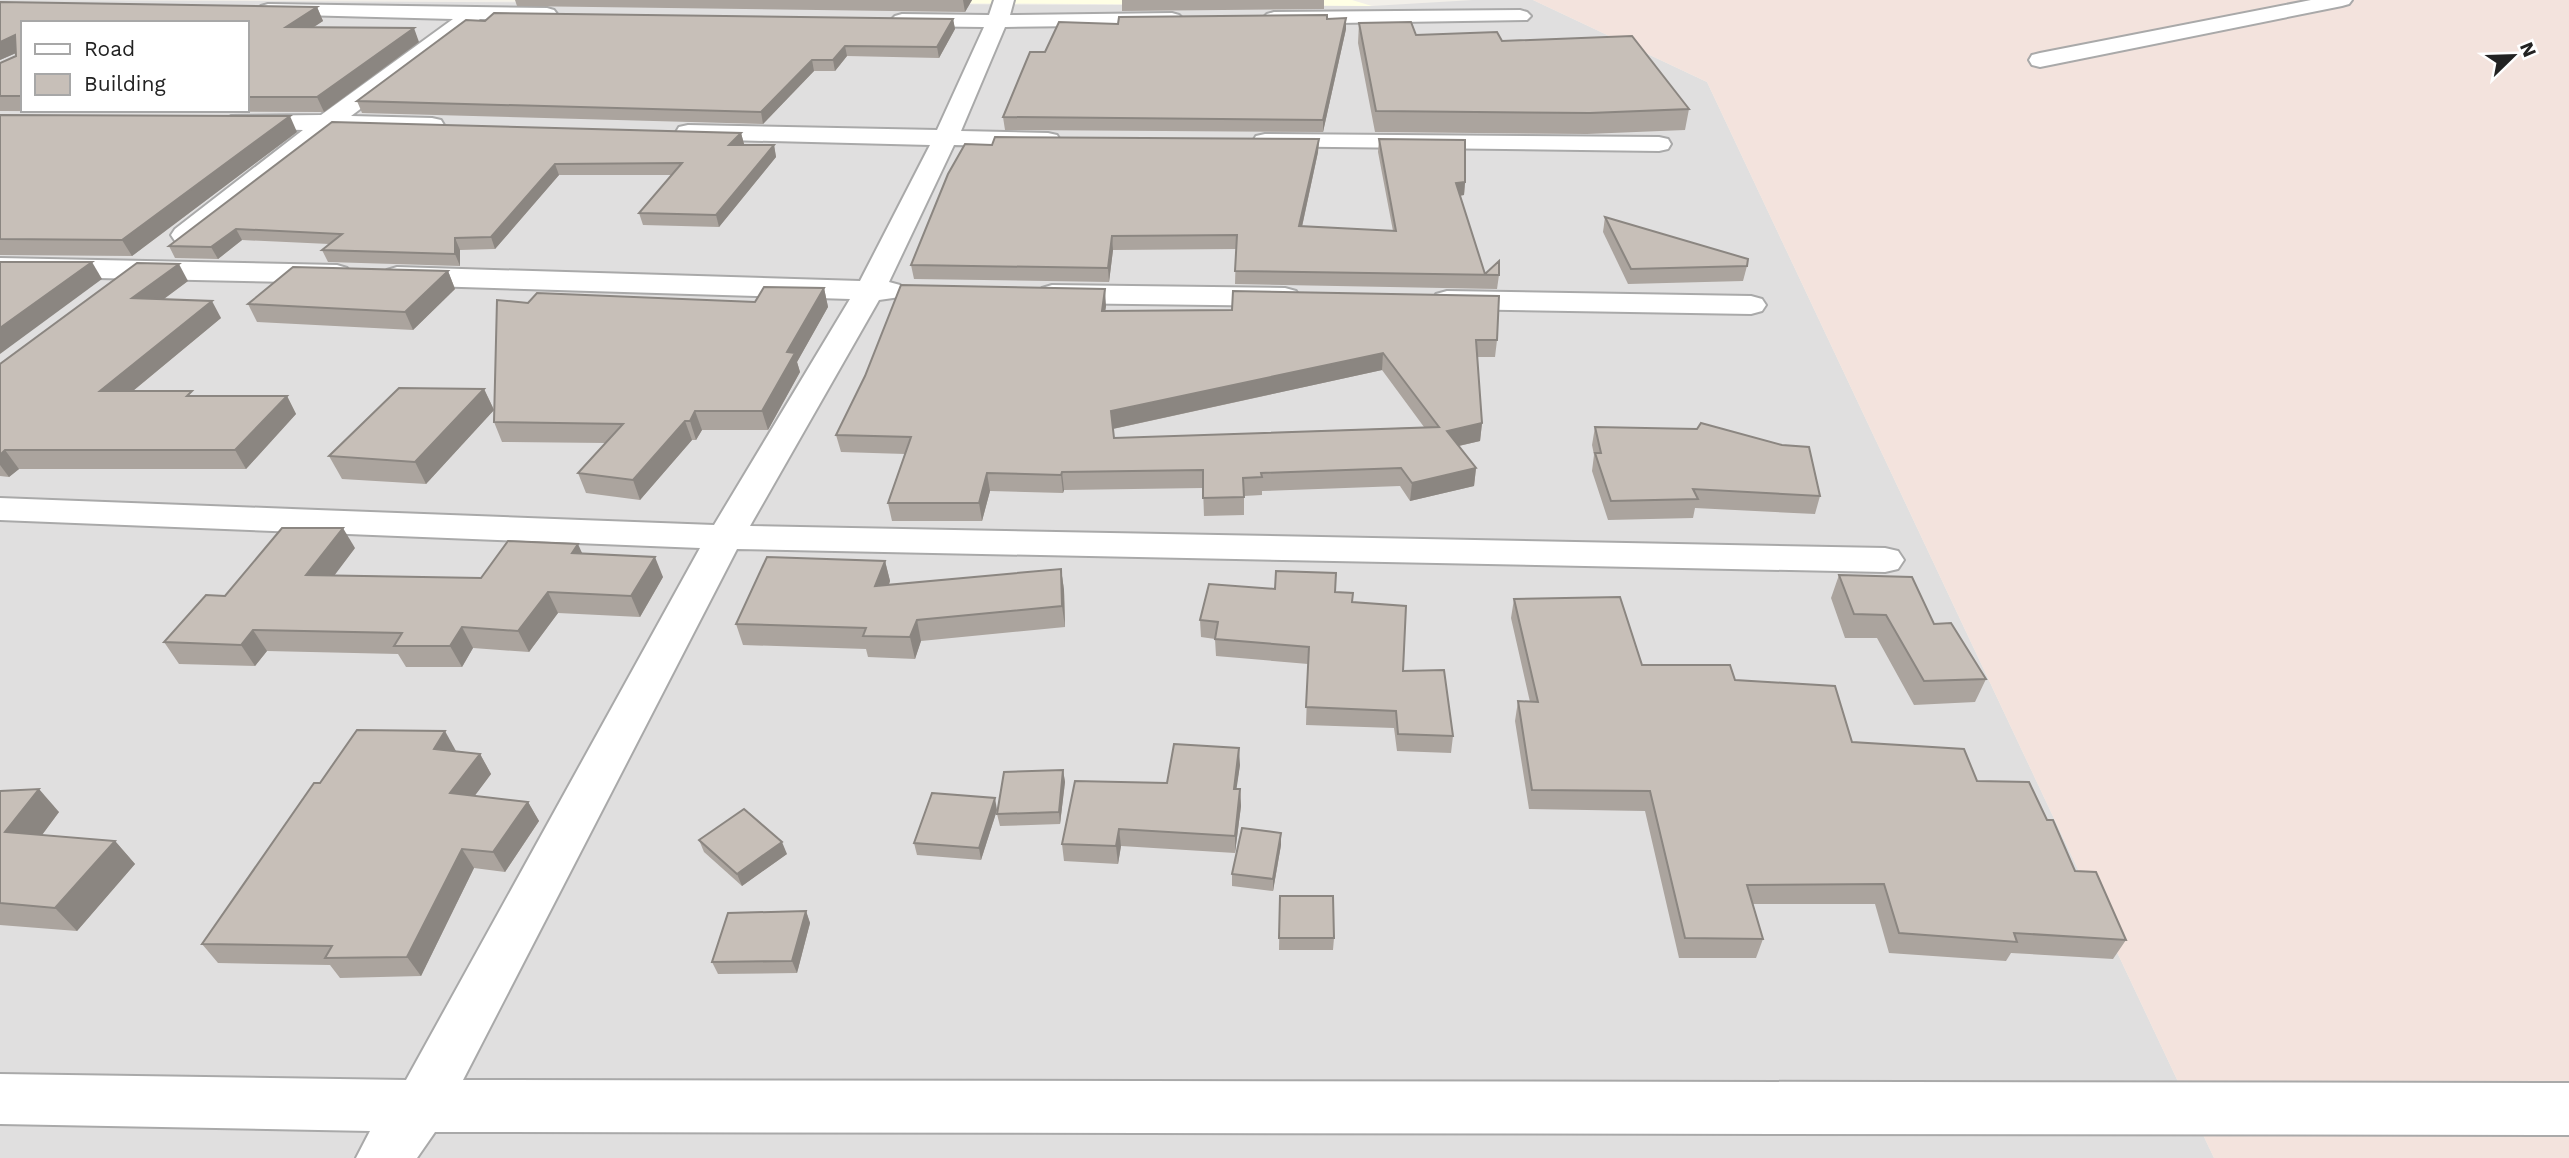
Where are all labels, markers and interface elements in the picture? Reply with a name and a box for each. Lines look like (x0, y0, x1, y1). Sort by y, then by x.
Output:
legend (21, 21, 248, 112)
north arrow (2478, 21, 2548, 91)
text: Road (84, 36, 135, 61)
text: N (2515, 39, 2542, 61)
text: Building (84, 71, 166, 96)

